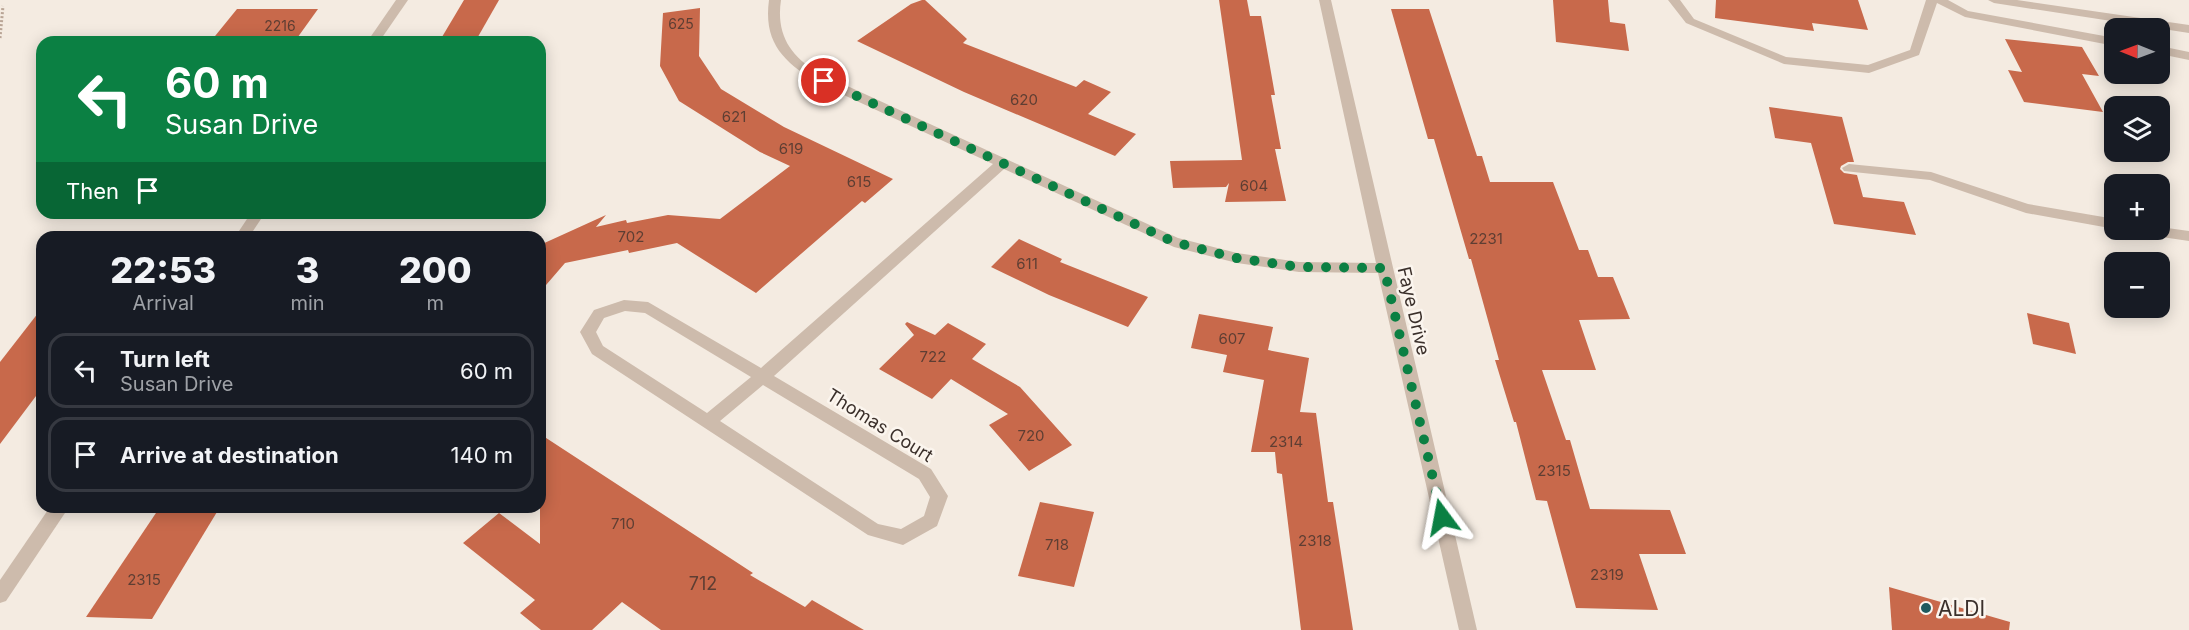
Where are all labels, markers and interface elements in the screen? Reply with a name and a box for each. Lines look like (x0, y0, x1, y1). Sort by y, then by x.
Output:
house number: 625 (668, 15, 694, 32)
house number: 2216 (264, 17, 296, 34)
north arrow (2104, 18, 2170, 84)
map controls (2104, 18, 2170, 318)
pin (798, 55, 849, 106)
text: 60 m (165, 57, 269, 108)
icon: left (66, 60, 144, 138)
icon: arrive (807, 64, 840, 97)
house number: 620 (1010, 90, 1038, 109)
button: layers (2104, 96, 2170, 162)
house number: 621 (722, 107, 746, 126)
text: Susan Drive (165, 108, 318, 141)
house number: 619 (779, 139, 803, 158)
house number: 615 (847, 172, 871, 191)
icon: arrive (131, 174, 164, 207)
button: + (2104, 174, 2170, 240)
house number: 604 (1240, 176, 1268, 195)
text: Then (66, 178, 119, 204)
house number: 702 (618, 227, 644, 246)
house number: 2231 (1469, 229, 1503, 248)
text: 22:53 (110, 248, 216, 292)
text: 3 (296, 248, 319, 292)
text: 200 (399, 248, 472, 292)
button: − (2104, 252, 2170, 318)
house number: 611 (1016, 254, 1038, 273)
street label: Faye Drive (1394, 265, 1434, 357)
text: Arrival (132, 291, 194, 315)
text: min (290, 291, 325, 315)
text: m (427, 291, 444, 315)
house number: 607 (1219, 329, 1245, 348)
text: Turn left (120, 346, 210, 372)
house number: 722 (920, 347, 946, 366)
icon: left (69, 354, 102, 387)
text: 60 m (460, 358, 513, 384)
text: Susan Drive (120, 372, 234, 396)
street label: Thomas Court (823, 384, 937, 466)
house number: 720 (1017, 426, 1045, 445)
house number: 2314 (1269, 432, 1303, 451)
icon: arrive (69, 438, 102, 471)
text: Arrive at destination (120, 442, 339, 468)
text: 140 m (451, 442, 513, 468)
house number: 2315 (1537, 461, 1571, 480)
position arrow (1410, 485, 1474, 549)
house number: 710 (611, 514, 635, 533)
house number: 2318 (1298, 531, 1332, 550)
house number: 718 (1045, 535, 1069, 554)
house number: 2319 (1590, 565, 1624, 584)
house number: 2315 (127, 570, 161, 589)
house number: 712 (689, 573, 717, 594)
place label: ALDI (1938, 596, 1985, 621)
marker: ALDI (1919, 601, 1933, 615)

